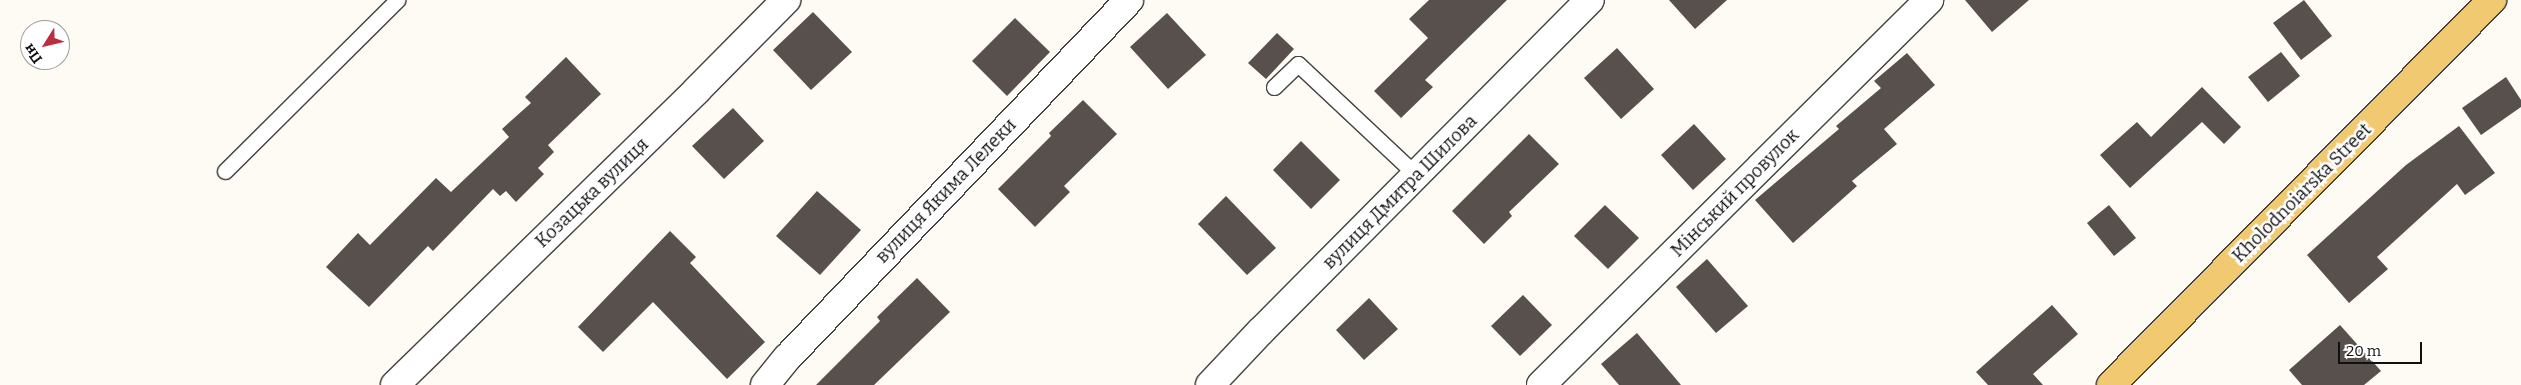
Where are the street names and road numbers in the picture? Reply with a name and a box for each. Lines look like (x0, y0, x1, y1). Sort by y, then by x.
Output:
street label: вулиця Дмитра Шилова (1318, 110, 1482, 274)
street label: вулиця Якима Лелеки (871, 114, 1021, 268)
street label: Kholodnoiarska Street (2228, 119, 2376, 267)
street label: Мінський провулок (1667, 125, 1803, 261)
street label: Козацька вулиця (531, 134, 653, 252)

